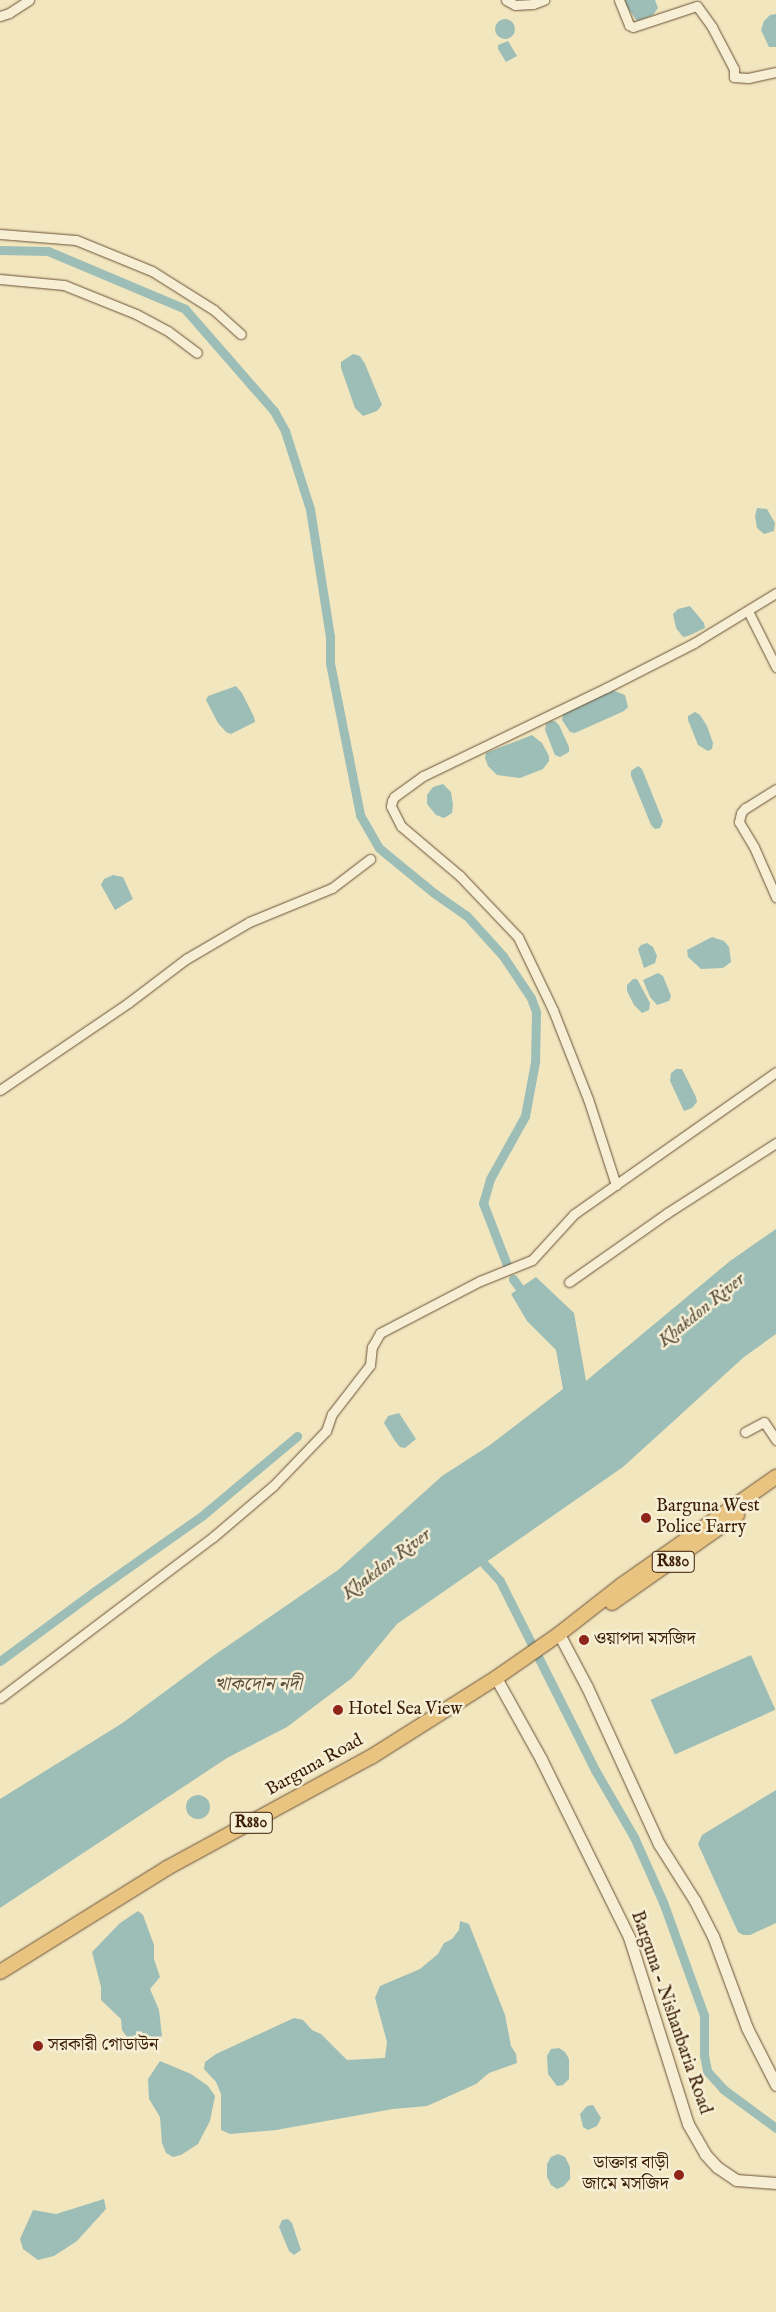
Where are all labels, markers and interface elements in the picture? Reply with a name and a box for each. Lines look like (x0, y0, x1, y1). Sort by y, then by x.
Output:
water label: Khakdon River (654, 1269, 750, 1353)
place label: Barguna West Police Farry (656, 1497, 760, 1540)
marker: Barguna West Police Farry (640, 1512, 652, 1524)
water label: Khakdon River (338, 1524, 436, 1606)
road number: R880 (652, 1548, 694, 1575)
place label: ওয়াপদা মসজিদ (594, 1629, 696, 1651)
marker: ওয়াপদা মসজিদ (578, 1634, 590, 1646)
water label: খাকদোন নদী (214, 1675, 302, 1697)
place label: Hotel Sea View (348, 1699, 462, 1721)
marker: Hotel Sea View (332, 1704, 344, 1716)
street label: Barguna Road (263, 1731, 367, 1801)
road number: R880 (230, 1810, 272, 1836)
street label: Barguna - Nishanbaria Road (625, 1908, 715, 2118)
place label: সরকারী গোডাউন (48, 2035, 158, 2057)
marker: সরকারী গোডাউন (32, 2040, 44, 2052)
place label: ডাক্তার বাড়ী জামে মসজিদ (582, 2154, 669, 2196)
marker: ডাক্তার বাড়ী জামে মসজিদ (673, 2169, 685, 2181)

